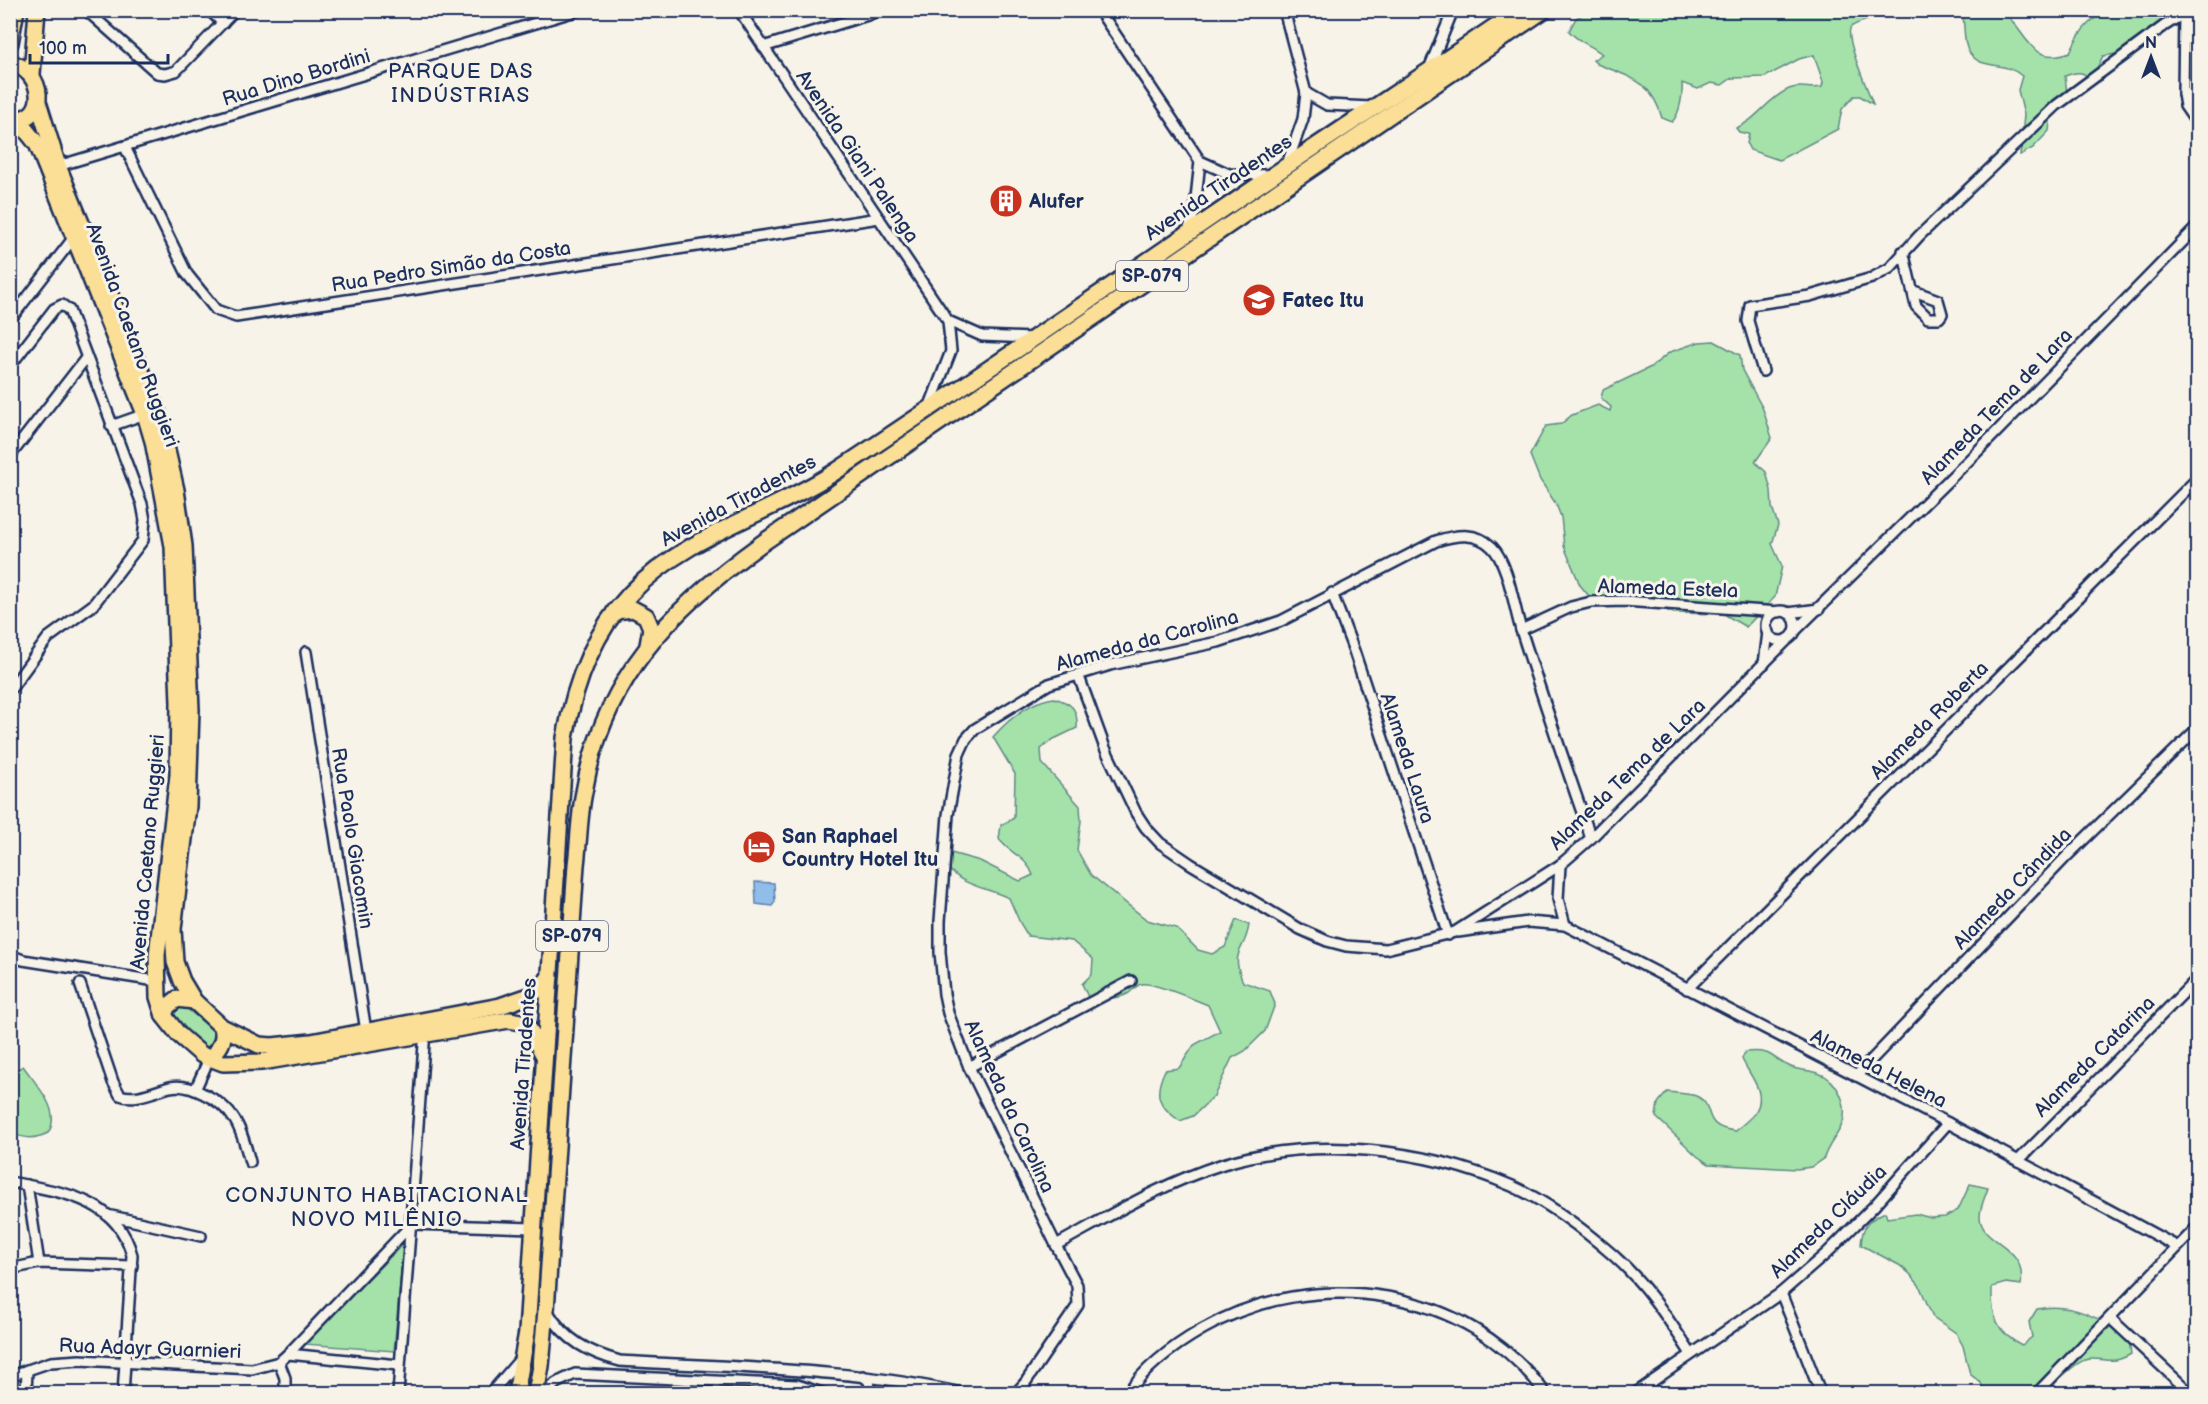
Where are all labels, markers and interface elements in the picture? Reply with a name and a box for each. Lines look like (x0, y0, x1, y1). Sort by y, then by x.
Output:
scale bar (30, 27, 168, 65)
north arrow (2121, 27, 2181, 87)
text: N (2145, 34, 2157, 53)
text: 100 m (39, 38, 87, 59)
street label: Rua Dino Bordini (219, 44, 373, 112)
district label: PARQUE DAS INDÚSTRIAS (388, 59, 534, 108)
street label: Avenida Giani Palenga (790, 66, 924, 247)
street label: Avenida Tiradentes (1140, 130, 1297, 246)
building icon: Alufer (988, 183, 1024, 219)
place label: Alufer (1028, 190, 1085, 214)
street label: Avenida Caetano Ruggieri (80, 220, 184, 450)
street label: Rua Pedro Simão da Costa (330, 236, 573, 298)
road number: SP-079 (1116, 261, 1188, 291)
school or university icon: Fatec Itu (1241, 282, 1277, 318)
place label: Fatec Itu (1282, 289, 1364, 313)
street label: Alameda Tema de Lara (1916, 324, 2078, 490)
street label: Avenida Tiradentes (657, 450, 820, 552)
street label: Alameda Estela (1597, 575, 1739, 603)
street label: Alameda da Carolina (1053, 605, 1241, 677)
street label: Alameda Roberta (1866, 657, 1994, 785)
street label: Alameda Laura (1375, 690, 1439, 827)
street label: Alameda Tema de Lara (1545, 694, 1711, 856)
street label: Avenida Caetano Ruggieri (126, 733, 170, 971)
street label: Rua Paolo Giacomin (326, 746, 378, 930)
street label: Alameda Cândida (1948, 823, 2077, 955)
place label: San Raphael Country Hotel Itu (782, 825, 938, 872)
hotel icon: San Raphael Country Hotel Itu (741, 829, 777, 865)
road number: SP-079 (536, 921, 608, 951)
street label: Avenida Tiradentes (506, 977, 542, 1151)
street label: Alameda Catarina (2029, 991, 2160, 1122)
street label: Alameda da Carolina (958, 1016, 1060, 1197)
street label: Alameda Helena (1806, 1024, 1951, 1114)
street label: Alameda Cláudia (1765, 1160, 1892, 1283)
district label: CONJUNTO HABITACIONAL NOVO MILÊNIO (225, 1183, 529, 1232)
street label: Rua Adayr Guarnieri (58, 1334, 242, 1364)

